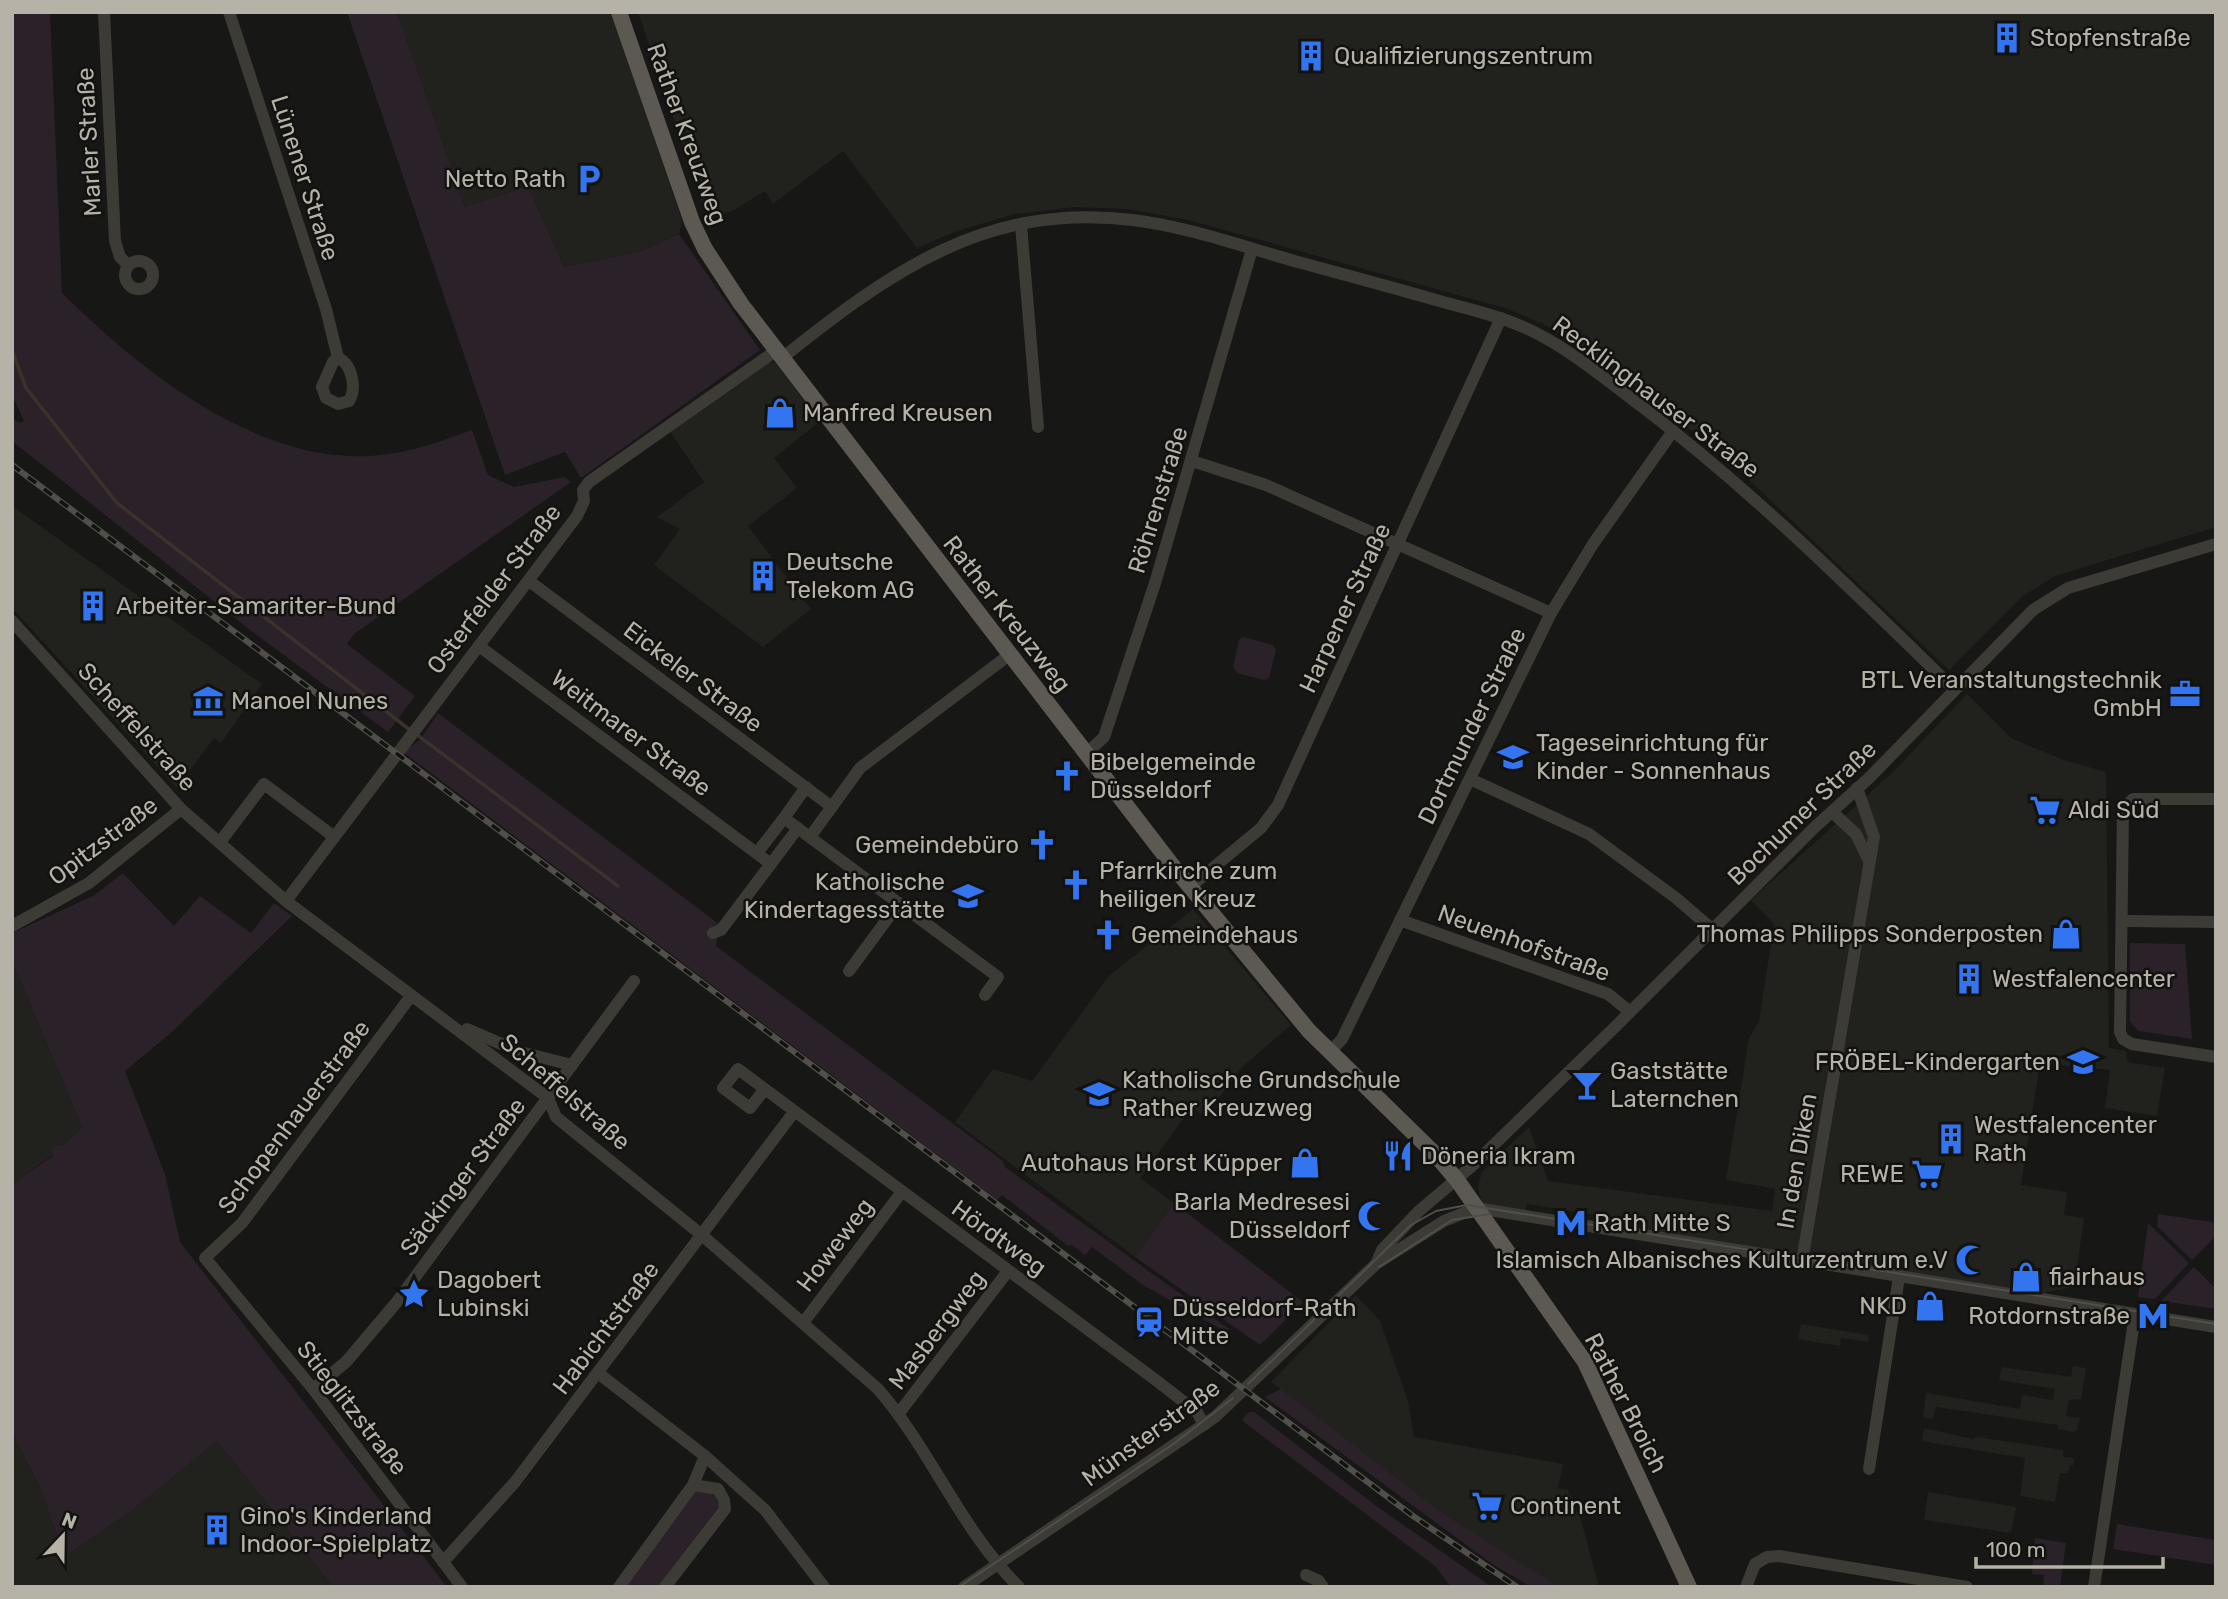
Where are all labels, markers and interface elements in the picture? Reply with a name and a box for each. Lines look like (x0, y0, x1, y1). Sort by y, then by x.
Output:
building icon: Stopfenstraße (1990, 21, 2024, 55)
place label: Stopfenstraße (2030, 24, 2191, 52)
building icon: Qualifizierungszentrum (1294, 39, 1328, 73)
street label: Rather Kreuzweg (641, 40, 733, 228)
place label: Qualifizierungszentrum (1334, 42, 1593, 70)
street label: Marler Straße (71, 67, 107, 217)
street label: Lünener Straße (265, 92, 345, 264)
parking icon: Netto Rath (572, 162, 606, 196)
place label: Netto Rath (445, 165, 566, 193)
street label: Recklinghauser Straße (1547, 310, 1765, 484)
shop icon: Manfred Kreusen (763, 396, 797, 430)
place label: Manfred Kreusen (803, 399, 993, 427)
street label: Röhrenstraße (1122, 423, 1194, 577)
street label: Osterfelder Straße (421, 499, 567, 679)
street label: Harpener Straße (1293, 519, 1397, 697)
street label: Rather Kreuzweg (937, 530, 1077, 698)
place label: Deutsche Telekom AG (786, 548, 915, 604)
building icon: Deutsche Telekom AG (746, 559, 780, 593)
building icon: Arbeiter-Samariter-Bund (76, 589, 110, 623)
place label: Arbeiter-Samariter-Bund (116, 592, 396, 620)
street label: Eickeler Straße (618, 616, 768, 738)
street label: Dortmunder Straße (1412, 623, 1532, 829)
street label: Scheffelstraße (72, 657, 202, 797)
street label: Weitmarer Straße (546, 664, 716, 802)
place label: BTL Veranstaltungstechnik GmbH (1861, 666, 2163, 722)
office icon: BTL Veranstaltungstechnik GmbH (2168, 677, 2202, 711)
museum icon: Manoel Nunes (191, 684, 225, 718)
place label: Manoel Nunes (231, 687, 388, 715)
place label: Tageseinrichtung für Kinder - Sonnenhaus (1536, 729, 1771, 785)
street label: Bochumer Straße (1722, 735, 1882, 891)
school or university icon: Tageseinrichtung für Kinder - Sonnenhaus (1496, 740, 1530, 774)
place label: Bibelgemeinde Düsseldorf (1090, 748, 1256, 804)
church icon: Bibelgemeinde Düsseldorf (1050, 759, 1084, 793)
street label: Opitzstraße (43, 791, 163, 891)
supermarket icon: Aldi Süd (2028, 793, 2062, 827)
place label: Aldi Süd (2068, 796, 2160, 824)
church icon: Gemeindebüro (1025, 828, 1059, 862)
place label: Gemeindebüro (855, 831, 1019, 859)
place label: Pfarrkirche zum heiligen Kreuz (1099, 857, 1277, 913)
place label: Katholische Kindertagesstätte (744, 868, 945, 924)
church icon: Pfarrkirche zum heiligen Kreuz (1059, 868, 1093, 902)
school or university icon: Katholische Kindertagesstätte (951, 879, 985, 913)
street label: Neuenhofstraße (1434, 899, 1614, 987)
shop icon: Thomas Philipps Sonderposten (2049, 917, 2083, 951)
church icon: Gemeindehaus (1091, 918, 1125, 952)
place label: Thomas Philipps Sonderposten (1697, 920, 2043, 948)
place label: Gemeindehaus (1131, 921, 1298, 949)
building icon: Westfalencenter (1952, 962, 1986, 996)
place label: Westfalencenter (1992, 965, 2175, 993)
street label: Schopenhauerstraße (212, 1015, 376, 1219)
street label: Scheffelstraße (494, 1028, 636, 1156)
school or university icon: FRÖBEL-Kindergarten (2066, 1045, 2100, 1079)
place label: FRÖBEL-Kindergarten (1815, 1048, 2060, 1076)
place label: Gaststätte Laternchen (1610, 1057, 1739, 1113)
place label: Katholische Grundschule Rather Kreuzweg (1122, 1066, 1401, 1122)
bar icon: Gaststätte Laternchen (1570, 1068, 1604, 1102)
school or university icon: Katholische Grundschule Rather Kreuzweg (1082, 1077, 1116, 1111)
street label: In den Diken (1771, 1091, 1823, 1231)
street label: Säckinger Straße (395, 1093, 531, 1261)
place label: Westfalencenter Rath (1974, 1111, 2157, 1167)
building icon: Westfalencenter Rath (1934, 1122, 1968, 1156)
restaurant icon: Döneria Ikram (1381, 1139, 1415, 1173)
place label: Döneria Ikram (1421, 1142, 1576, 1170)
shop icon: Autohaus Horst Küpper (1288, 1146, 1322, 1180)
place label: Autohaus Horst Küpper (1021, 1149, 1282, 1177)
supermarket icon: REWE (1910, 1157, 1944, 1191)
place label: REWE (1840, 1160, 1904, 1188)
place label: Barla Medresesi Düsseldorf (1174, 1188, 1351, 1244)
street label: Howeweg (791, 1193, 879, 1297)
street label: Hördtweg (946, 1194, 1052, 1282)
mosque icon: Barla Medresesi Düsseldorf (1356, 1199, 1390, 1233)
metro station icon: Rath Mitte S (1554, 1206, 1588, 1240)
place label: Rath Mitte S (1594, 1209, 1731, 1237)
mosque icon: Islamisch Albanisches Kulturzentrum e.V (1954, 1243, 1988, 1277)
place label: Islamisch Albanisches Kulturzentrum e.V (1495, 1246, 1948, 1274)
street label: Habichtstraße (547, 1256, 665, 1400)
shop icon: fiairhaus (2009, 1260, 2043, 1294)
place label: fiairhaus (2049, 1263, 2145, 1291)
street label: Masbergweg (883, 1265, 991, 1395)
place label: Dagobert Lubinski (437, 1266, 541, 1322)
place icon: Dagobert Lubinski (397, 1277, 431, 1311)
shop icon: NKD (1913, 1289, 1947, 1323)
place label: NKD (1859, 1292, 1907, 1320)
place label: Düsseldorf-Rath Mitte (1172, 1294, 1357, 1350)
metro station icon: Rotdornstraße (2136, 1299, 2170, 1333)
place label: Rotdornstraße (1968, 1302, 2130, 1330)
station icon: Düsseldorf-Rath Mitte (1132, 1305, 1166, 1339)
street label: Rather Broich (1579, 1328, 1673, 1478)
street label: Stieglitzstraße (291, 1335, 413, 1481)
street label: Münsterstraße (1077, 1374, 1225, 1492)
supermarket icon: Continent (1470, 1489, 1504, 1523)
place label: Continent (1510, 1492, 1621, 1520)
north arrow (28, 1501, 98, 1571)
place label: Gino's Kinderland Indoor-Spielplatz (240, 1502, 432, 1558)
text: N (59, 1507, 80, 1534)
building icon: Gino's Kinderland Indoor-Spielplatz (200, 1513, 234, 1547)
scale bar (1976, 1526, 2163, 1570)
text: 100 m (1986, 1537, 2045, 1562)

